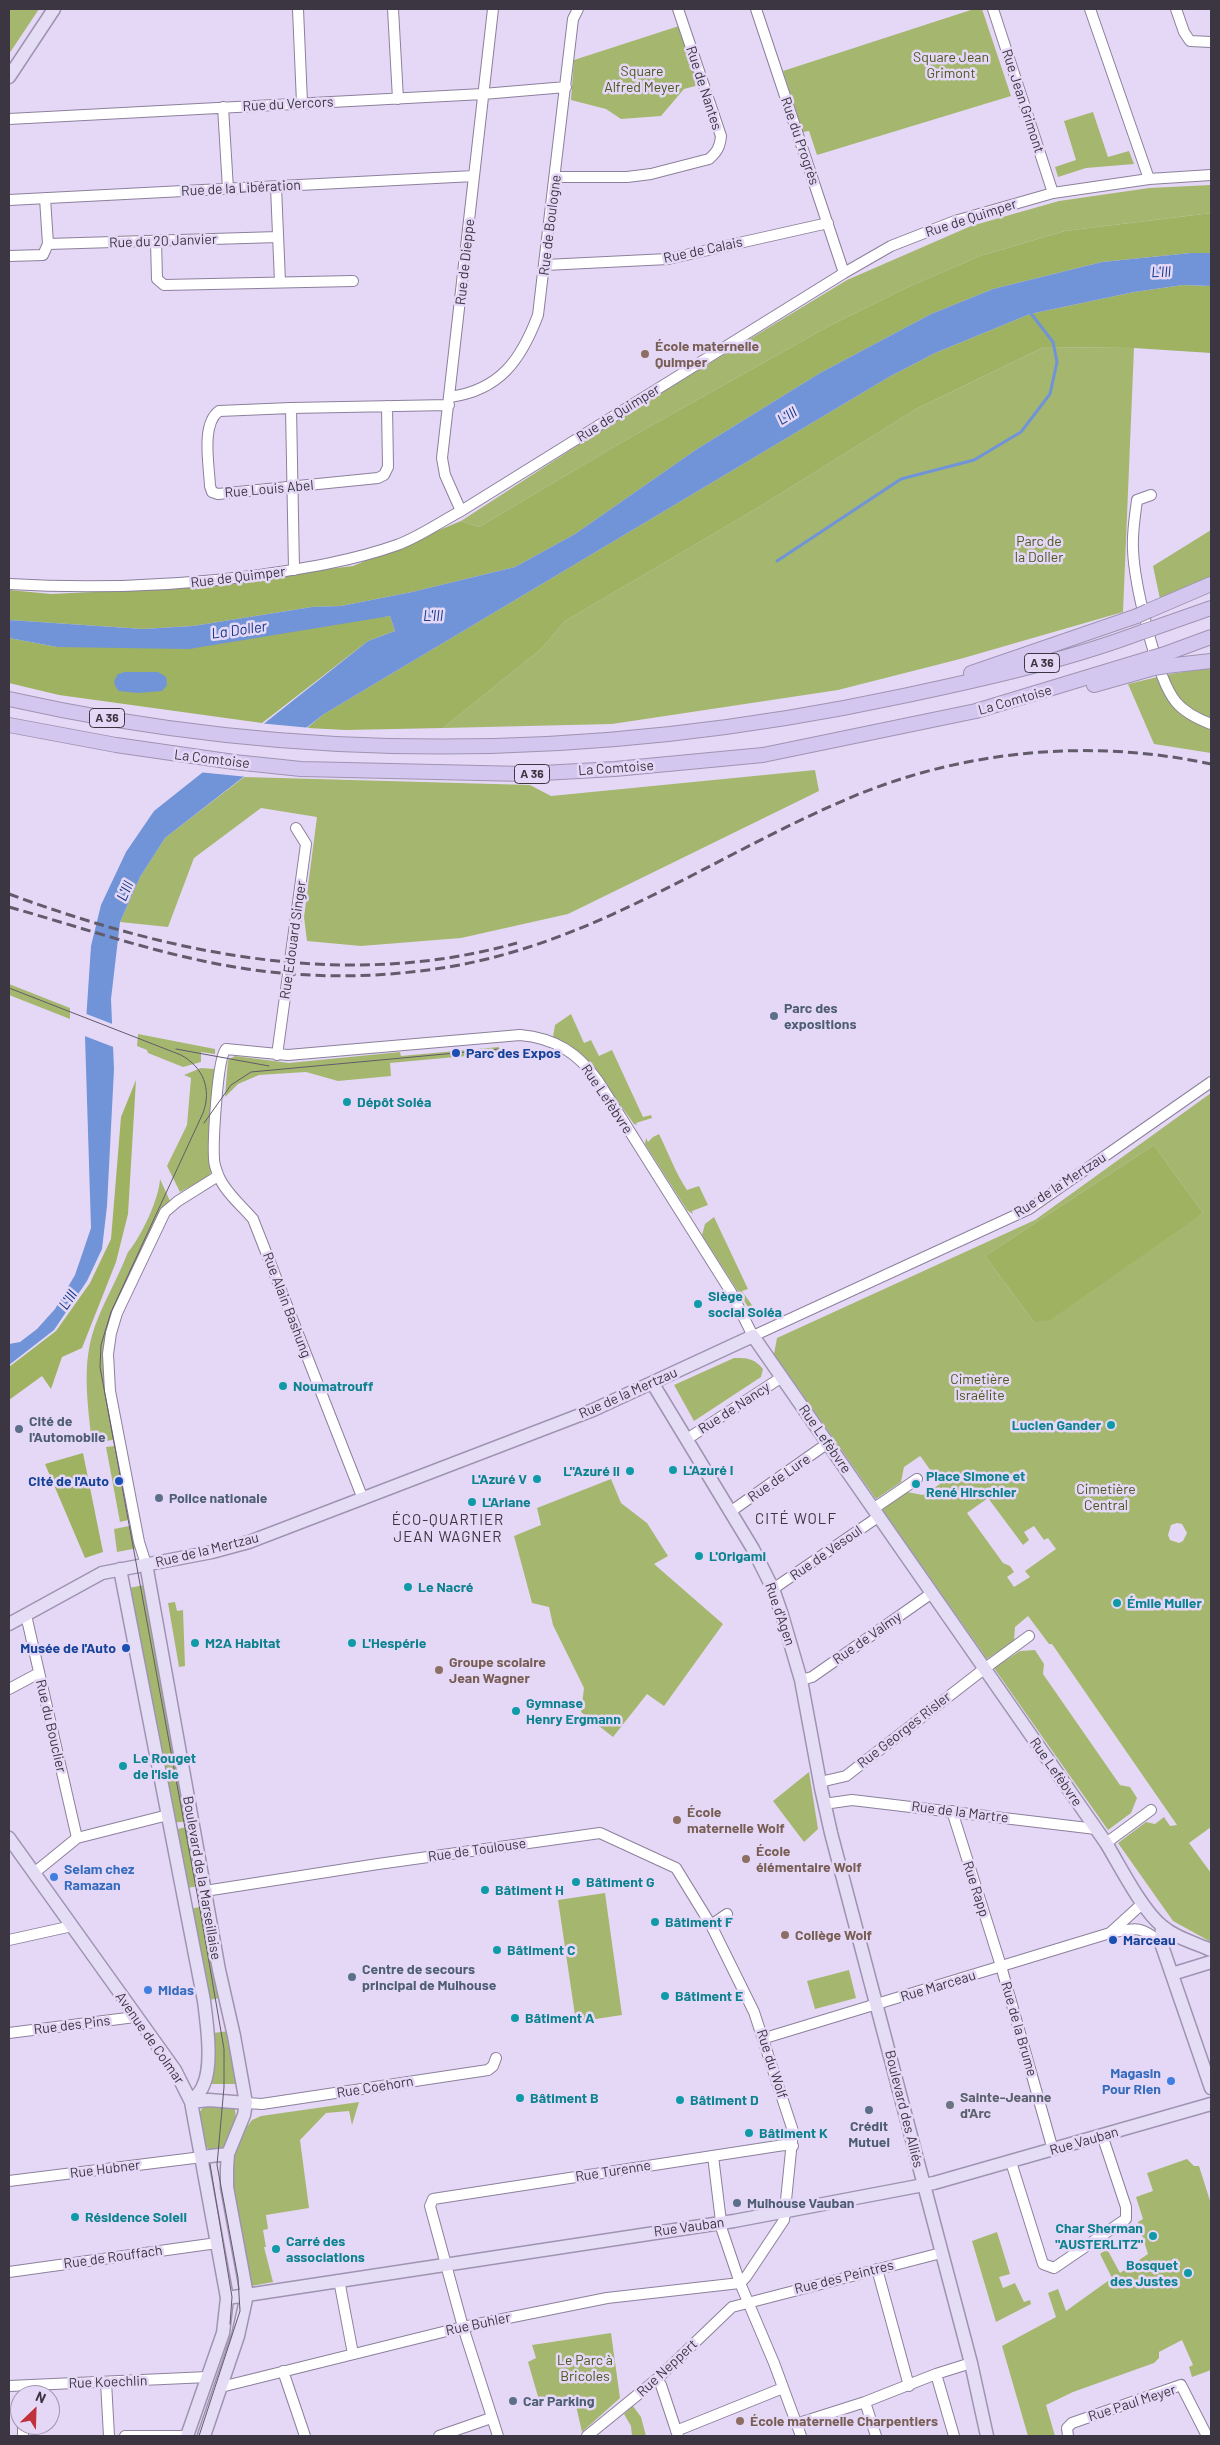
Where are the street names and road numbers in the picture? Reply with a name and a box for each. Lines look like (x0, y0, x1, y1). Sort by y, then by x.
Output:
street label: Rue de Nantes (683, 44, 725, 132)
street label: Rue Jean Grimont (998, 47, 1048, 155)
street label: Rue du Vercors (242, 93, 334, 115)
street label: Rue du Progrès (777, 95, 823, 187)
street label: Rue de Boulogne (535, 174, 565, 276)
street label: Rue de la Libération (181, 176, 301, 200)
street label: Rue de Quimper (923, 195, 1019, 241)
street label: Rue de Dieppe (452, 218, 478, 306)
street label: Rue du 20 Janvier (109, 231, 217, 251)
street label: Rue de Calais (662, 233, 744, 267)
street label: Rue de Quimper (573, 381, 663, 445)
street label: Rue Louis Abel (224, 477, 314, 501)
street label: Rue de Quimper (190, 563, 286, 591)
road number: A 36 (1024, 654, 1060, 672)
street label: La Comtoise (976, 681, 1054, 719)
road number: A 36 (90, 708, 124, 728)
street label: La Comtoise (173, 746, 251, 772)
street label: La Comtoise (578, 757, 654, 779)
road number: A 36 (514, 764, 550, 784)
street label: Rue Edouard Singer (276, 880, 310, 1000)
street label: Rue Lefèbvre (578, 1061, 636, 1137)
street label: Rue de la Mertzau (1011, 1149, 1109, 1221)
street label: Rue Alain Bashung (259, 1250, 315, 1360)
street label: Rue de la Mertzau (576, 1364, 680, 1422)
street label: Rue de Nancy (695, 1379, 773, 1437)
street label: Rue Lefèbvre (795, 1401, 855, 1477)
street label: Rue de Lure (745, 1450, 813, 1506)
street label: Rue de Vesoul (787, 1522, 865, 1584)
street label: Rue de la Mertzau (153, 1529, 261, 1571)
street label: Rue d'Agen (761, 1580, 799, 1648)
street label: Rue de Valmy (829, 1608, 905, 1668)
street label: Rue du Bouclier (32, 1678, 70, 1774)
street label: Rue Georges Risler (854, 1688, 954, 1772)
street label: Rue Lefèbvre (1026, 1734, 1086, 1810)
street label: Boulevard de la Marseillaise (179, 1795, 225, 1961)
street label: Rue de la Martre (911, 1798, 1009, 1826)
street label: Rue de Toulouse (427, 1835, 527, 1865)
street label: Rue Rapp (959, 1859, 993, 1919)
street label: Rue Marceau (898, 1967, 978, 2005)
street label: Rue de la Brume (997, 1980, 1041, 2078)
street label: Avenue de Colmar (112, 1989, 188, 2087)
street label: Rue des Pins (33, 2012, 111, 2038)
street label: Rue du Wolf (753, 2027, 791, 2101)
street label: Boulevard des Alliés (881, 2048, 927, 2170)
street label: Rue Coehorn (335, 2073, 415, 2101)
street label: Rue Vauban (1048, 2123, 1120, 2159)
street label: Rue Hubner (69, 2156, 141, 2182)
street label: Rue Turenne (574, 2157, 652, 2185)
street label: Rue Vauban (653, 2214, 725, 2240)
street label: Rue de Rouffach (63, 2242, 163, 2272)
street label: Rue des Peintres (793, 2257, 895, 2297)
street label: Rue Buhler (444, 2309, 512, 2339)
street label: Rue Neppert (633, 2336, 701, 2400)
street label: Rue Koechlin (68, 2372, 148, 2392)
street label: Rue Paul Meyer (1086, 2381, 1178, 2425)

